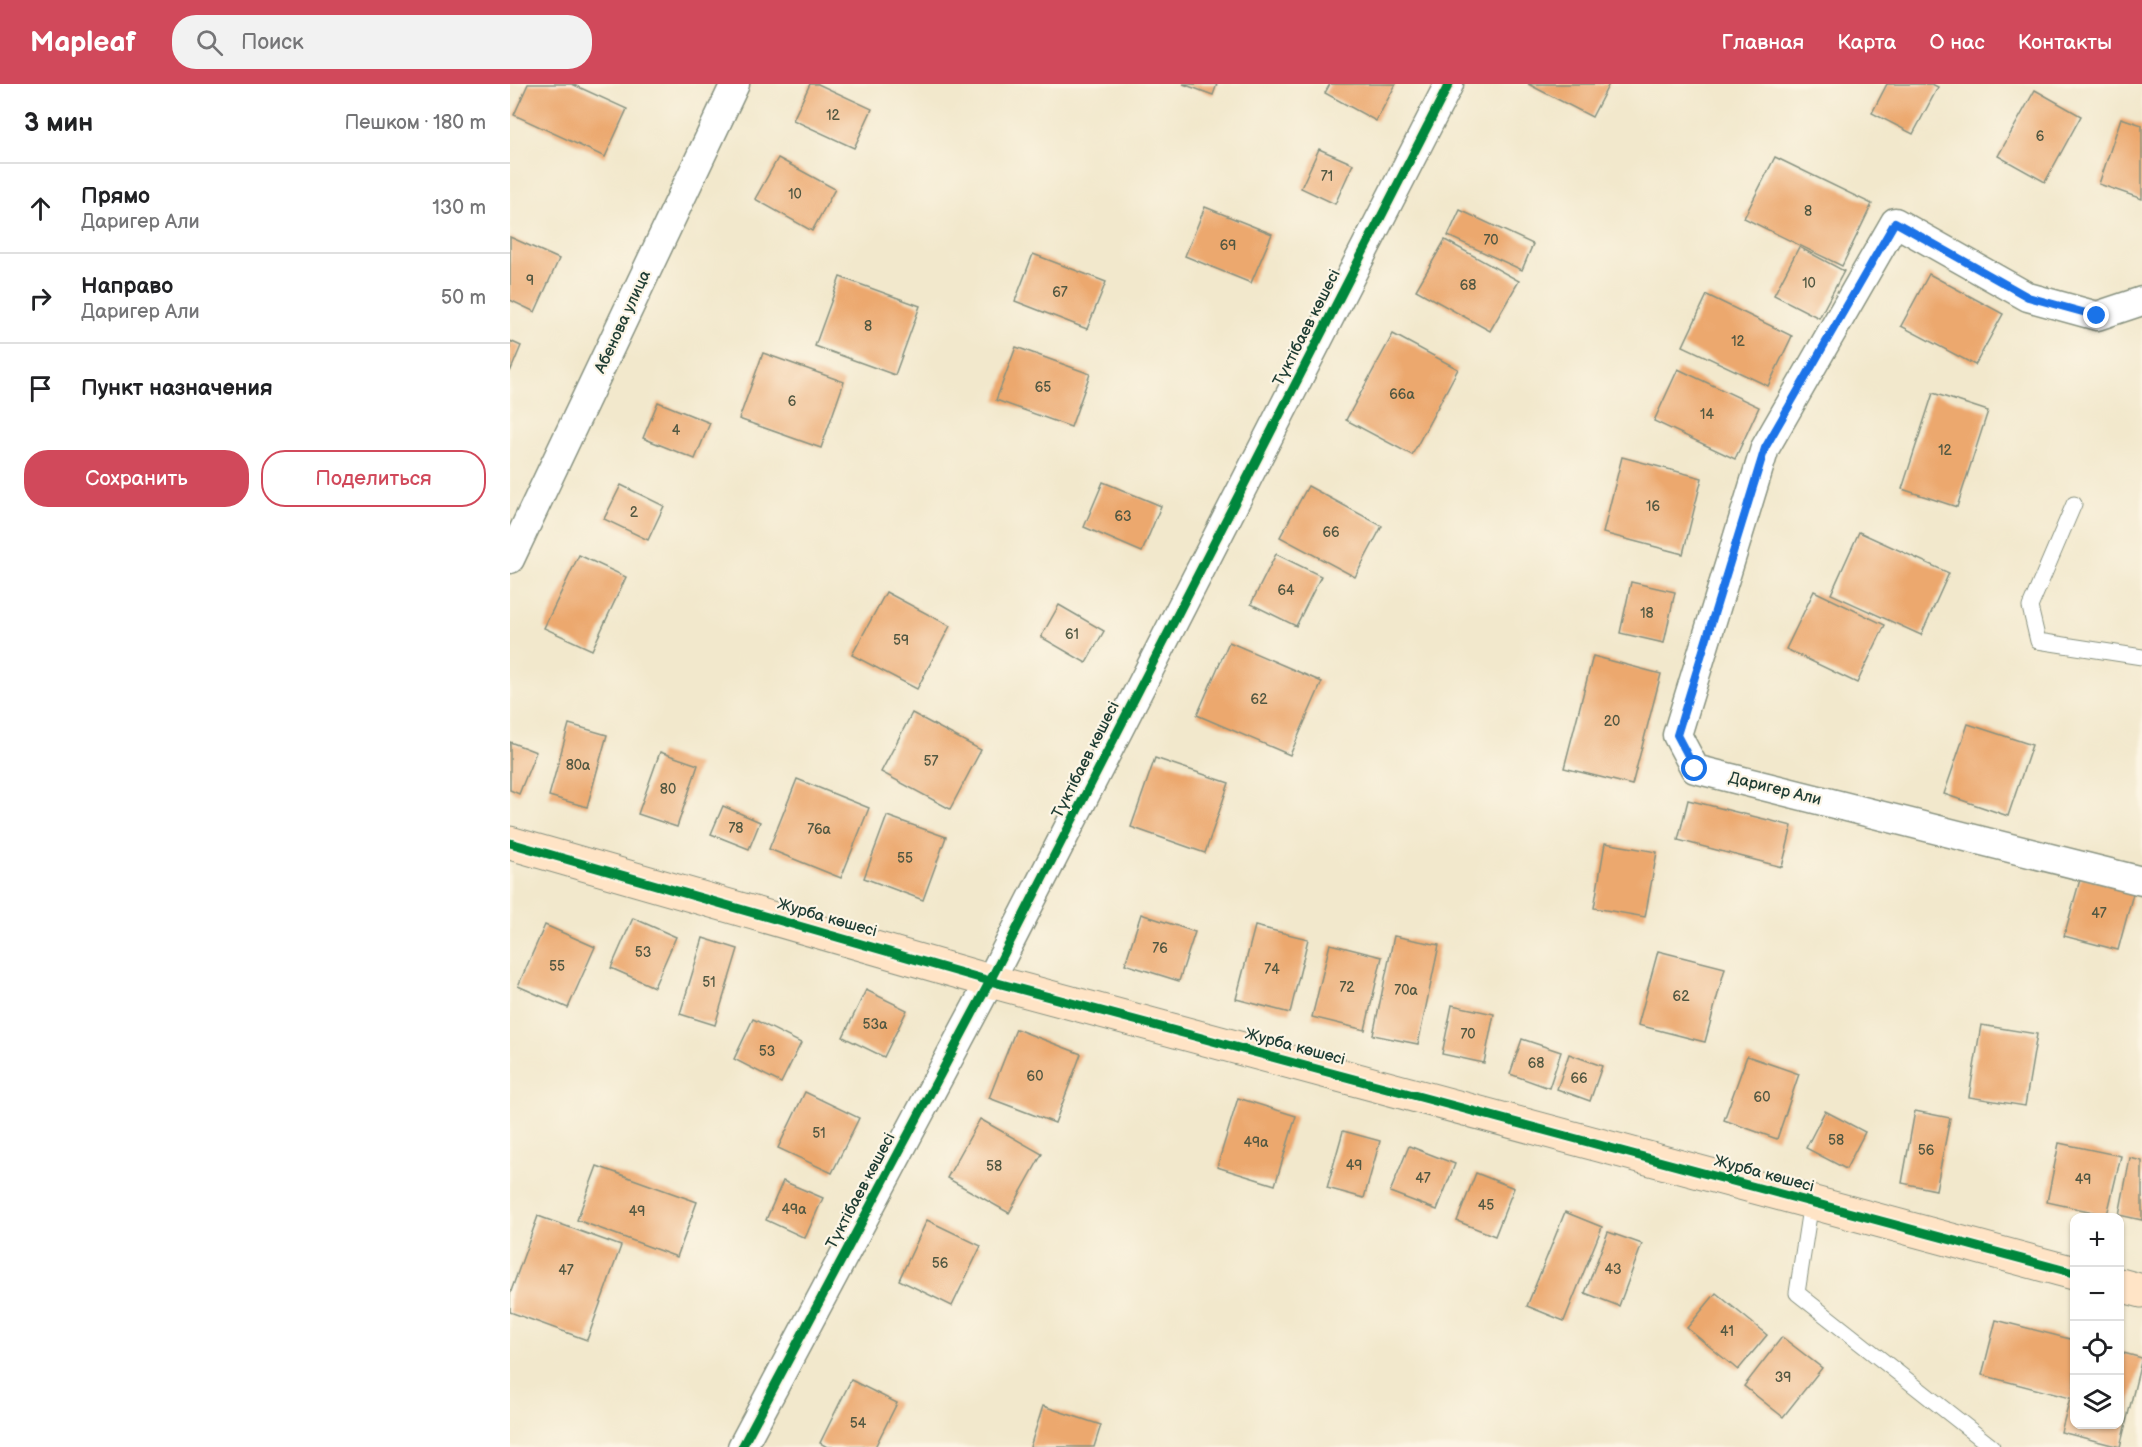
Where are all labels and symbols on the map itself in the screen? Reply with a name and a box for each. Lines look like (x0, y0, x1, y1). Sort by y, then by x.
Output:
house number: 12 (826, 107, 841, 124)
house number: 6 (2036, 128, 2045, 145)
house number: 71 (1321, 168, 1333, 185)
house number: 10 (788, 186, 802, 203)
house number: 8 (1804, 203, 1812, 220)
house number: 70 (1483, 232, 1499, 249)
house number: 69 (1220, 237, 1236, 254)
street label: Түктібаев көшесі (1269, 266, 1345, 390)
street label: Абенова улица (590, 267, 655, 377)
house number: 9 (526, 272, 534, 289)
house number: 10 (1802, 275, 1816, 292)
house number: 68 (1460, 277, 1476, 294)
house number: 67 (1052, 284, 1068, 301)
route end (2083, 302, 2109, 328)
house number: 8 (864, 318, 872, 335)
house number: 12 (1731, 333, 1746, 350)
house number: 65 (1035, 379, 1051, 396)
house number: 66а (1389, 386, 1415, 403)
house number: 6 (788, 393, 797, 410)
house number: 14 (1700, 406, 1714, 423)
house number: 4 (672, 422, 681, 439)
house number: 12 (1938, 442, 1953, 459)
house number: 16 (1646, 498, 1660, 515)
house number: 2 (630, 504, 639, 521)
house number: 63 (1114, 508, 1132, 525)
house number: 66 (1322, 524, 1340, 541)
house number: 64 (1277, 582, 1295, 599)
house number: 18 (1640, 605, 1654, 622)
house number: 61 (1065, 626, 1079, 643)
house number: 59 (893, 632, 909, 649)
house number: 62 (1251, 691, 1268, 708)
street label: Түктібаев көшесі (1048, 698, 1124, 822)
house number: 20 (1604, 713, 1620, 730)
house number: 57 (924, 753, 939, 770)
route start (1681, 755, 1707, 781)
house number: 80а (566, 757, 591, 774)
street label: Даригер Али (1727, 768, 1823, 810)
house number: 80 (660, 781, 676, 798)
house number: 78 (728, 820, 744, 837)
house number: 76а (807, 821, 832, 838)
house number: 55 (897, 850, 913, 867)
street label: Журба көшесі (775, 895, 879, 941)
house number: 47 (2091, 905, 2107, 922)
house number: 76 (1152, 940, 1168, 957)
house number: 53 (635, 944, 651, 961)
house number: 55 (549, 958, 565, 975)
house number: 74 (1264, 961, 1280, 978)
house number: 51 (702, 974, 716, 991)
house number: 72 (1339, 979, 1355, 996)
house number: 70а (1394, 982, 1418, 999)
house number: 62 (1673, 988, 1690, 1005)
house number: 53а (863, 1016, 888, 1033)
street label: Журба көшесі (1243, 1024, 1347, 1070)
house number: 70 (1460, 1026, 1476, 1043)
house number: 53 (759, 1043, 775, 1060)
house number: 68 (1528, 1055, 1544, 1072)
house number: 60 (1027, 1068, 1043, 1085)
house number: 66 (1570, 1070, 1588, 1087)
house number: 60 (1754, 1089, 1770, 1106)
house number: 51 (812, 1125, 826, 1142)
street label: Түктібаев көшесі (822, 1130, 900, 1252)
house number: 58 (1828, 1132, 1844, 1149)
house number: 49а (1244, 1134, 1269, 1151)
house number: 56 (1918, 1142, 1935, 1159)
street label: Журба көшесі (1712, 1151, 1816, 1197)
house number: 49 (1346, 1157, 1362, 1174)
house number: 58 (986, 1158, 1002, 1175)
house number: 47 (1415, 1170, 1431, 1187)
house number: 49 (2075, 1171, 2091, 1188)
house number: 45 (1478, 1197, 1494, 1214)
house number: 49а (782, 1201, 807, 1218)
house number: 49 (629, 1203, 645, 1220)
house number: 56 (932, 1255, 949, 1272)
house number: 43 (1604, 1261, 1622, 1278)
house number: 47 (558, 1262, 574, 1279)
house number: 41 (1720, 1323, 1734, 1340)
house number: 39 (1775, 1369, 1791, 1386)
house number: 54 (850, 1415, 867, 1432)

